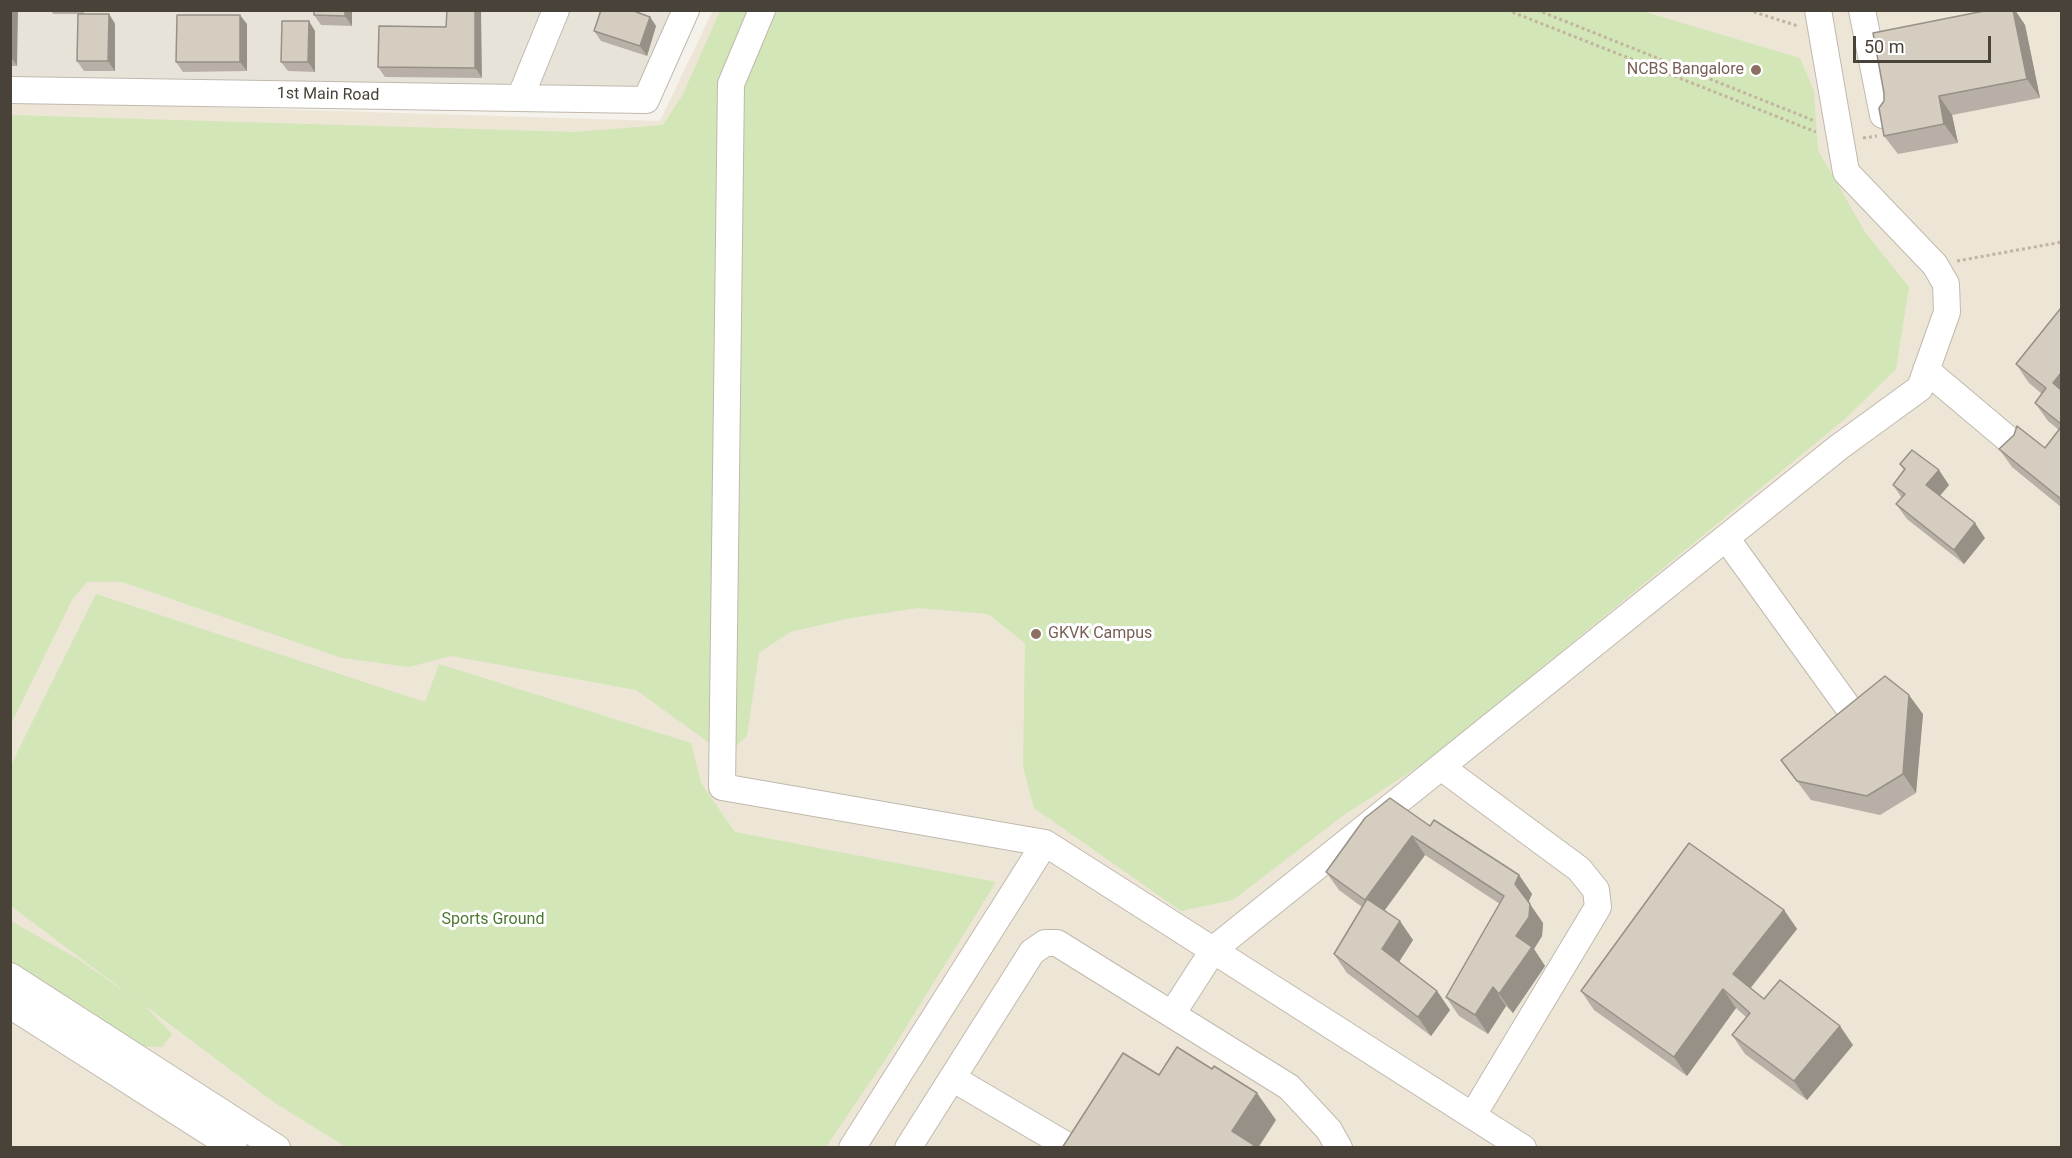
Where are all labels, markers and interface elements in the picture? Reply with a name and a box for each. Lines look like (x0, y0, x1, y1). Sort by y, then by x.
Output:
scale bar (1856, 24, 1994, 62)
text: 50 m (1864, 36, 1904, 57)
place label: NCBS Bangalore (1627, 60, 1744, 80)
marker: NCBS Bangalore (1749, 63, 1763, 77)
street label: 1st Main Road (277, 85, 379, 105)
place label: GKVK Campus (1048, 624, 1152, 644)
marker: GKVK Campus (1029, 627, 1043, 641)
park label: Sports Ground (442, 910, 544, 930)

